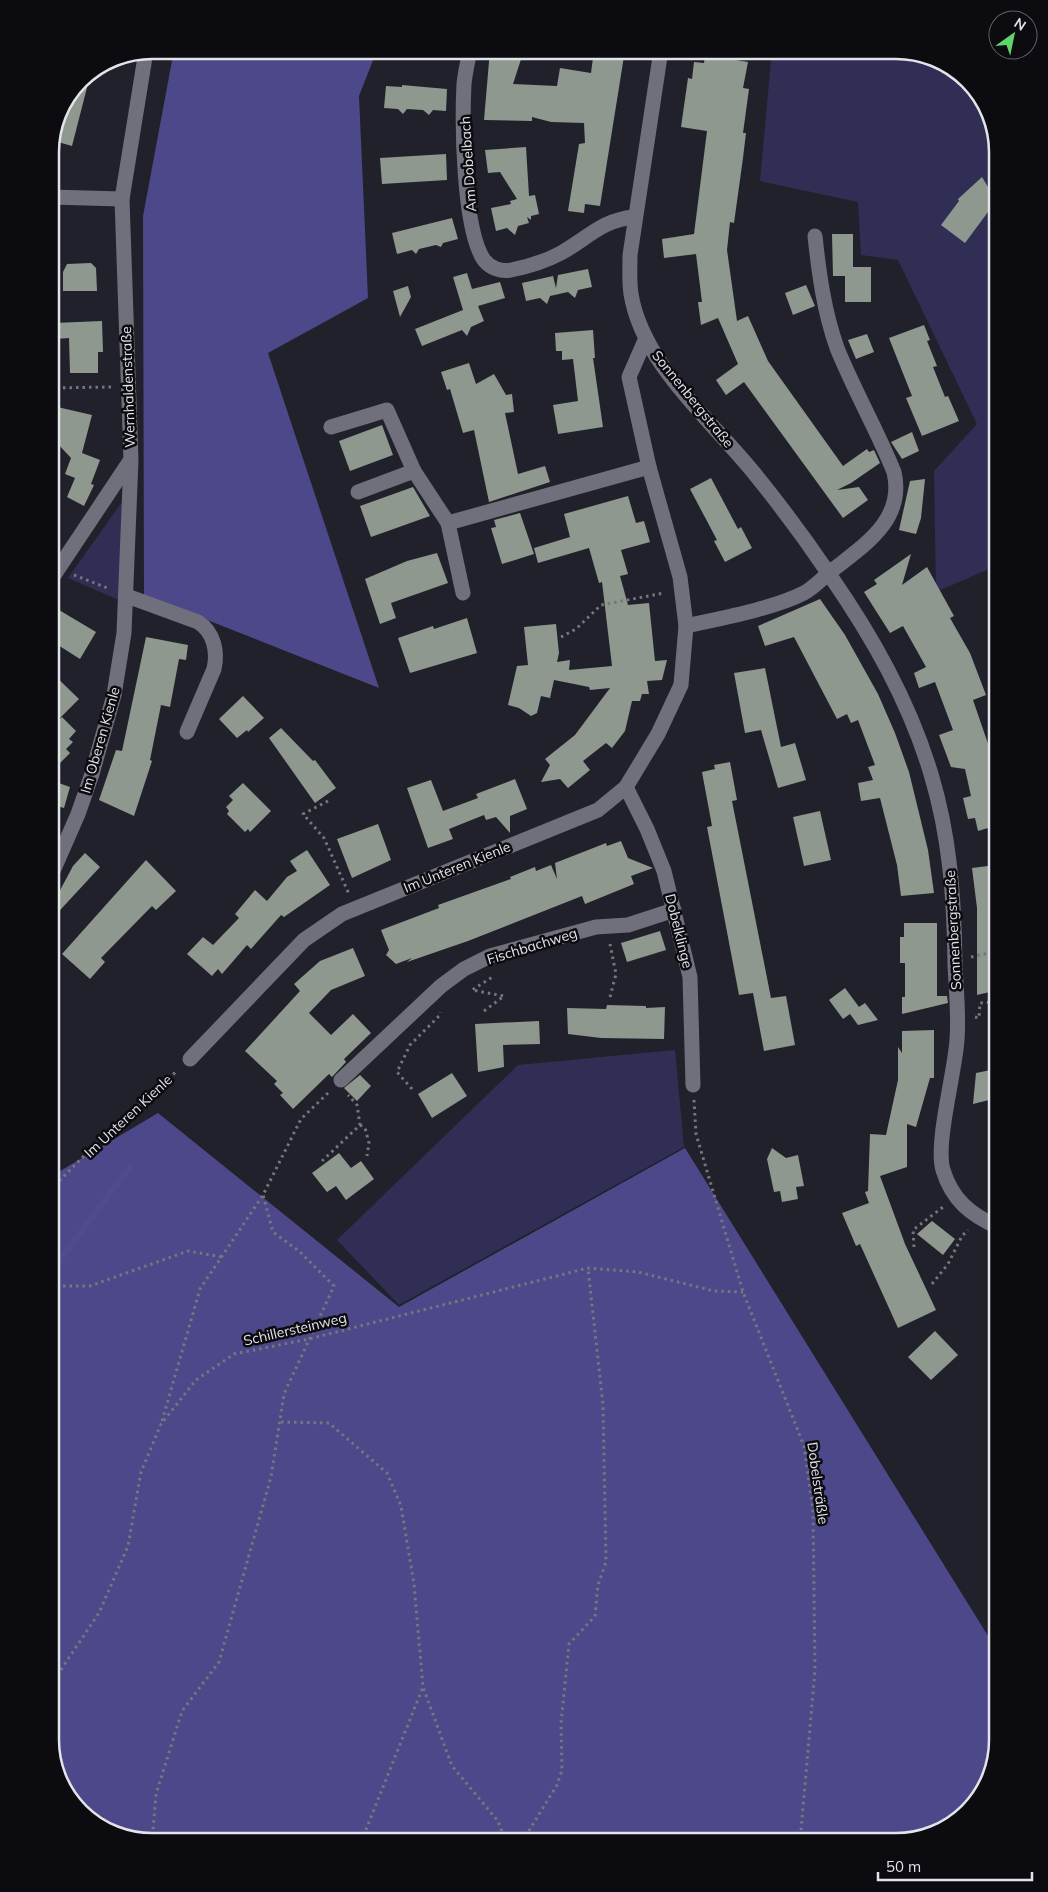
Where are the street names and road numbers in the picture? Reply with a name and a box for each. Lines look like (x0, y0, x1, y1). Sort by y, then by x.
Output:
street label: Am Dobelbach (456, 115, 480, 213)
street label: Wernhaldenstraße (117, 326, 139, 448)
street label: Sonnenbergstraße (648, 347, 738, 451)
street label: Im Oberen Kienle (76, 685, 124, 795)
street label: Im Unteren Kienle (401, 837, 513, 897)
street label: Sonnenbergstraße (941, 870, 965, 990)
street label: Dobelklinge (661, 892, 697, 970)
street label: Fischbachweg (485, 924, 579, 968)
street label: Im Unteren Kienle (80, 1071, 176, 1161)
street label: Schillersteinweg (242, 1308, 348, 1350)
street label: Dobelsträßle (803, 1441, 833, 1525)

